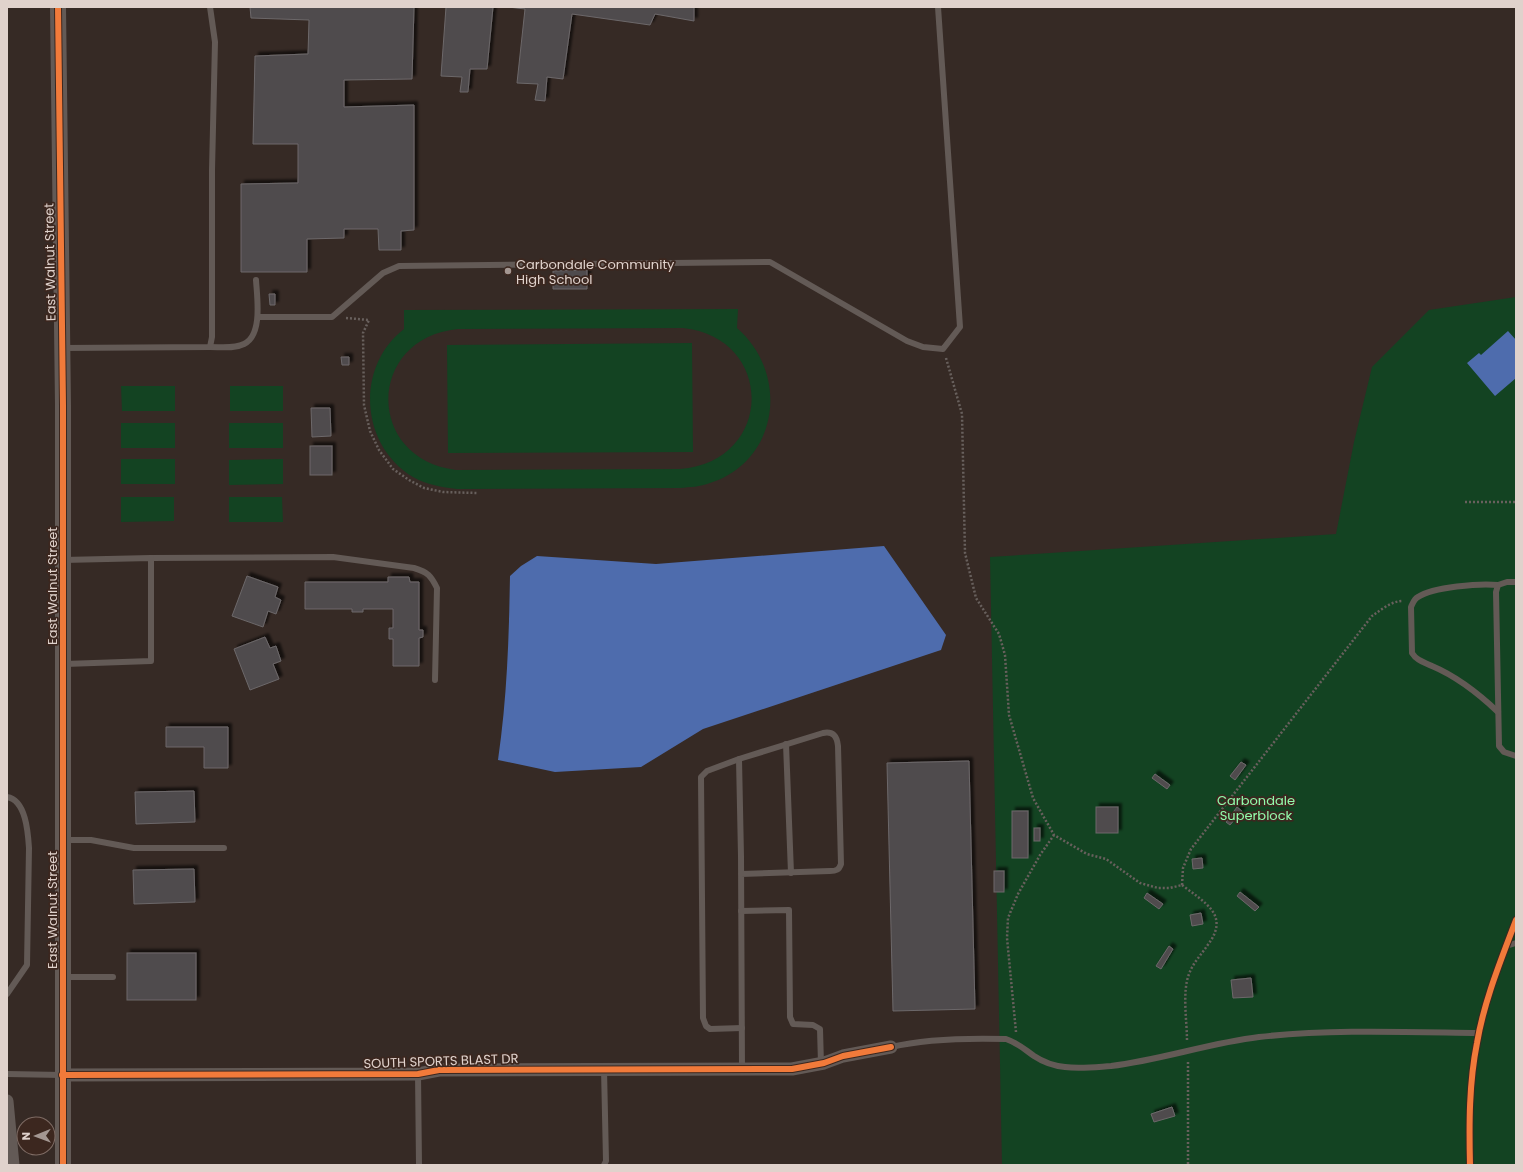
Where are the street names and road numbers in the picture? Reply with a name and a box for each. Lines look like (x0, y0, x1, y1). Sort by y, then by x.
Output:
street label: East Walnut Street (39, 203, 61, 321)
street label: East Walnut Street (43, 527, 62, 645)
street label: East Walnut Street (43, 851, 62, 969)
street label: SOUTH SPORTS BLAST DR (363, 1049, 519, 1073)

